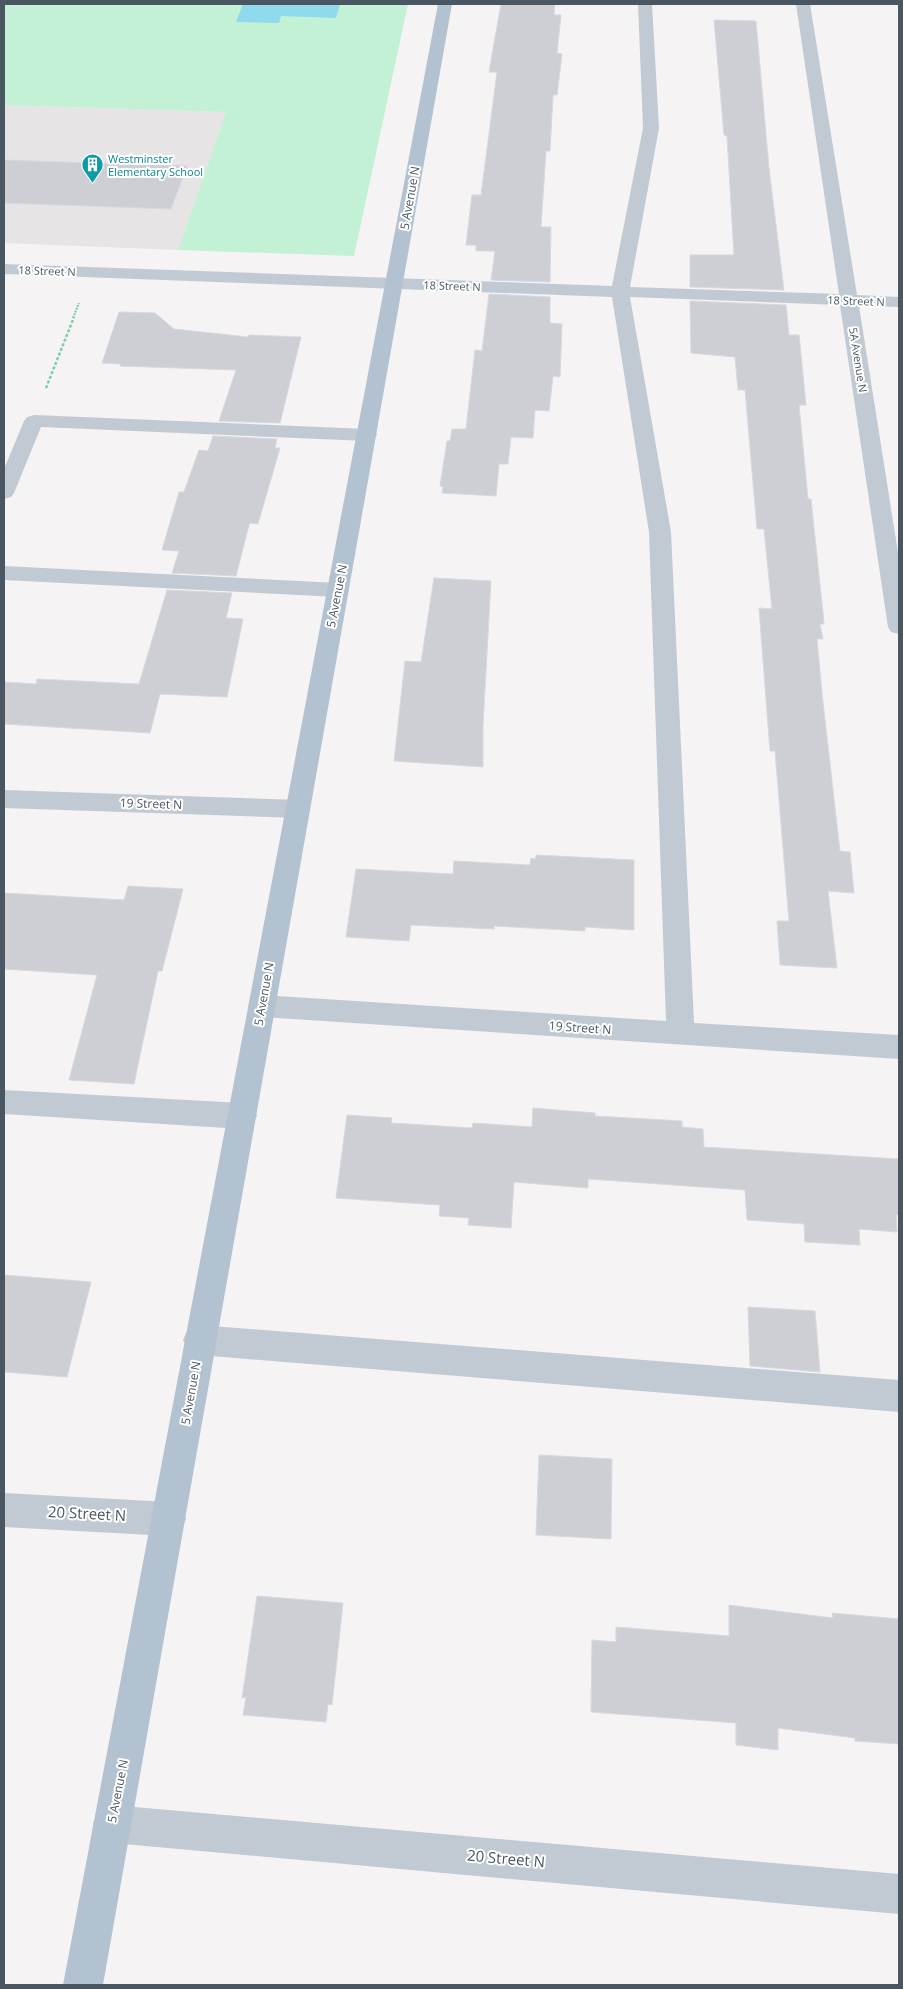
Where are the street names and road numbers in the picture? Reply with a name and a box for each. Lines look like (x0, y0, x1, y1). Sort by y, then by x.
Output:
street label: 5 Avenue N (396, 165, 423, 231)
street label: 18 Street N (18, 262, 76, 279)
street label: 18 Street N (423, 277, 481, 294)
street label: 18 Street N (827, 292, 885, 309)
street label: 5A Avenue N (846, 326, 871, 393)
street label: 5 Avenue N (322, 563, 351, 629)
street label: 19 Street N (119, 794, 183, 813)
street label: 5 Avenue N (250, 961, 277, 1027)
street label: 19 Street N (548, 1017, 612, 1038)
street label: 5 Avenue N (177, 1360, 204, 1426)
street label: 20 Street N (48, 1501, 127, 1525)
street label: 5 Avenue N (103, 1758, 132, 1824)
street label: 20 Street N (466, 1845, 546, 1871)

